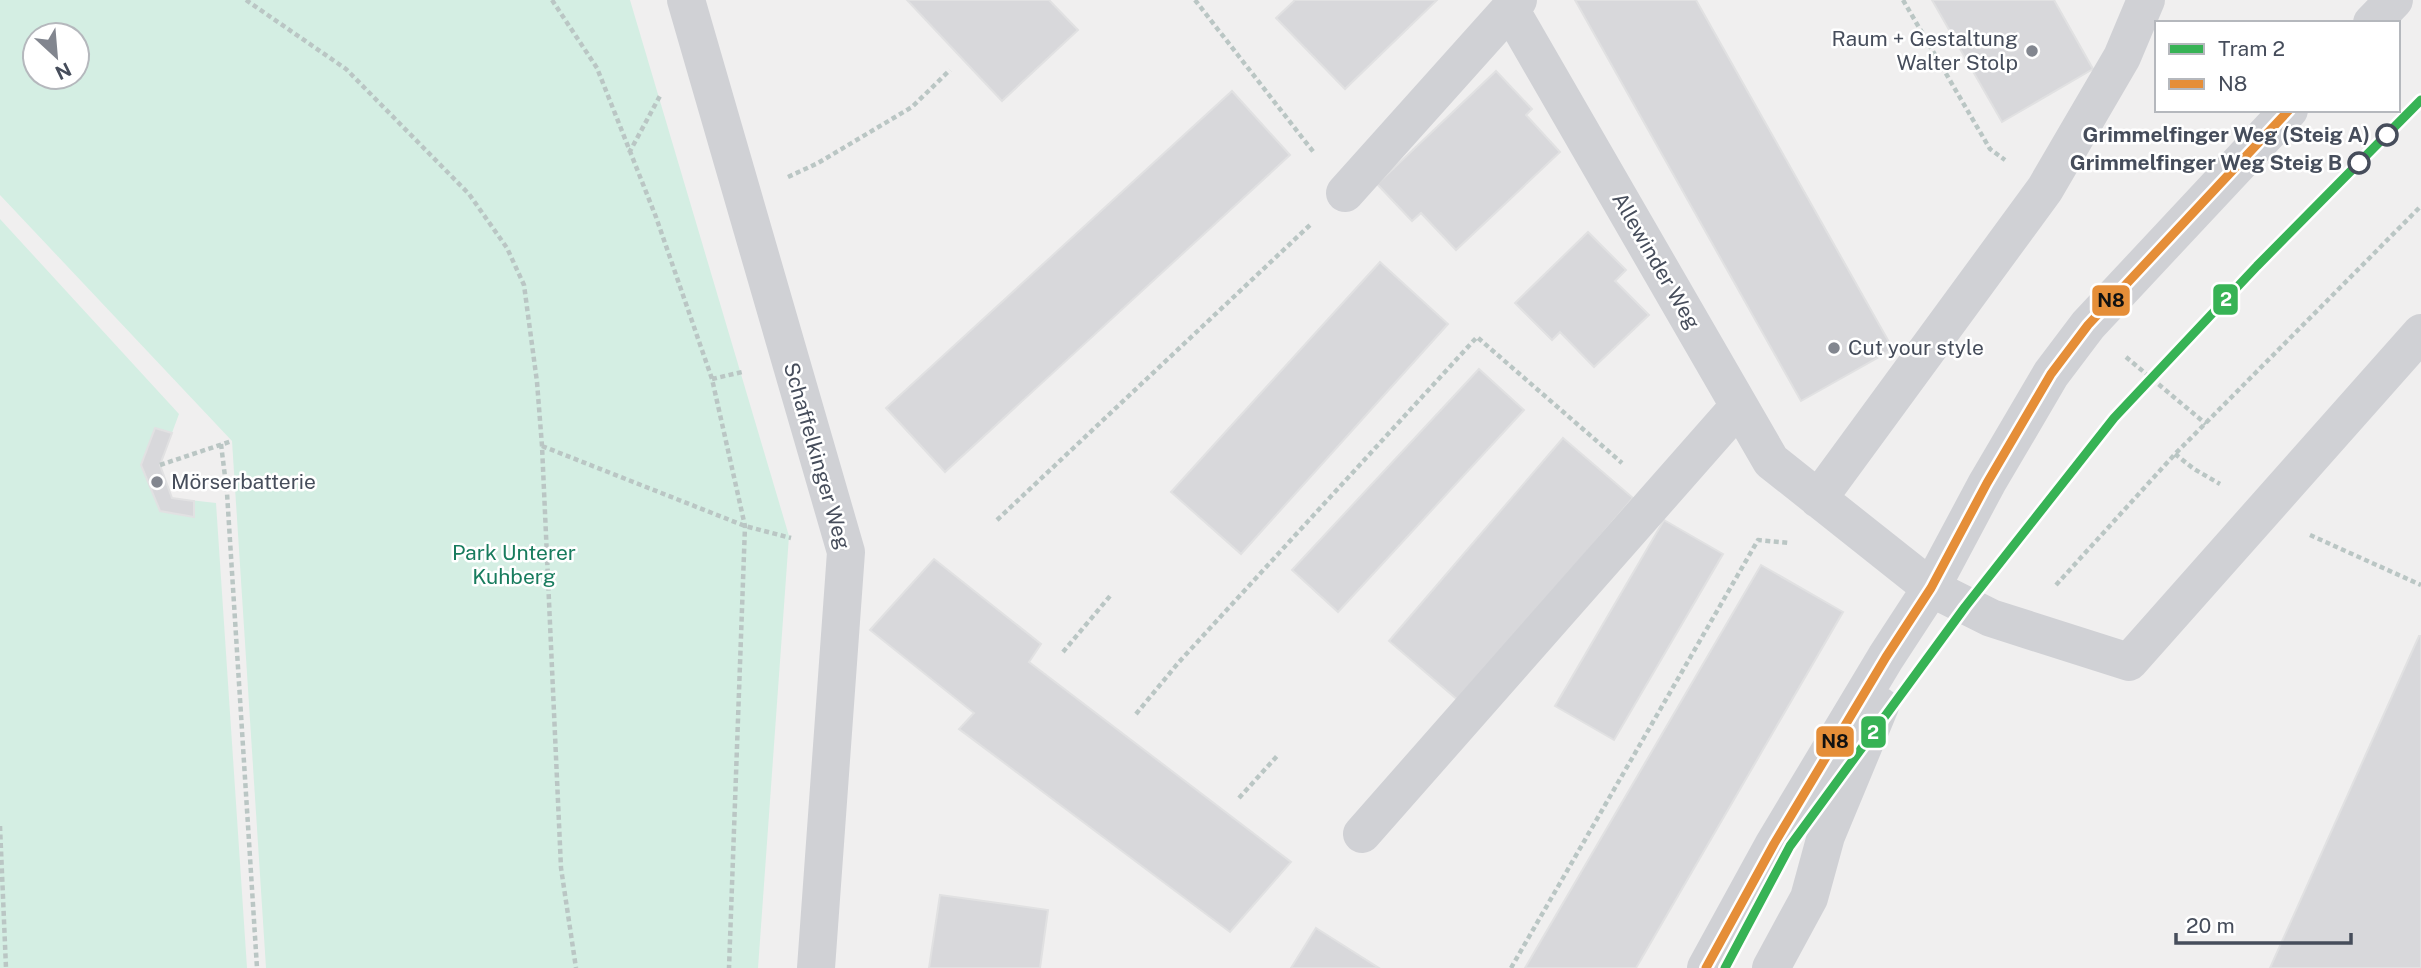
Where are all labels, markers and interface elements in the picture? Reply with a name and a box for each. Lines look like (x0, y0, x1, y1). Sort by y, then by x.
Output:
north arrow (21, 21, 91, 91)
legend (2155, 21, 2400, 112)
place label: Raum + Gestaltung Walter Stolp (1832, 26, 2018, 75)
text: Tram 2 (2218, 36, 2285, 61)
marker: Raum + Gestaltung Walter Stolp (2024, 43, 2040, 59)
text: N (52, 58, 75, 84)
text: N8 (2218, 71, 2247, 96)
place label: Grimmelfinger Weg (Steig A) (2083, 122, 2370, 147)
marker: Grimmelfinger Weg (Steig A) (2376, 124, 2398, 146)
place label: Grimmelfinger Weg Steig B (2070, 150, 2342, 175)
marker: Grimmelfinger Weg Steig B (2348, 152, 2370, 174)
street label: Allewinder Weg (1607, 188, 1706, 334)
line badge: 2 (2212, 283, 2239, 316)
line badge: N8 (2091, 284, 2131, 317)
text: 2 (2220, 288, 2232, 310)
text: N8 (2097, 289, 2125, 311)
place label: Cut your style (1848, 335, 1984, 360)
marker: Cut your style (1826, 340, 1842, 356)
street label: Schaffelkinger Weg (779, 359, 856, 552)
place label: Mörserbatterie (171, 469, 316, 494)
marker: Mörserbatterie (149, 474, 165, 490)
park label: Park Unterer Kuhberg (452, 540, 576, 589)
line badge: 2 (1860, 715, 1887, 749)
text: 2 (1867, 721, 1879, 743)
line badge: N8 (1815, 725, 1855, 758)
text: N8 (1821, 730, 1849, 752)
scale bar (2176, 902, 2351, 946)
text: 20 m (2186, 913, 2235, 938)

